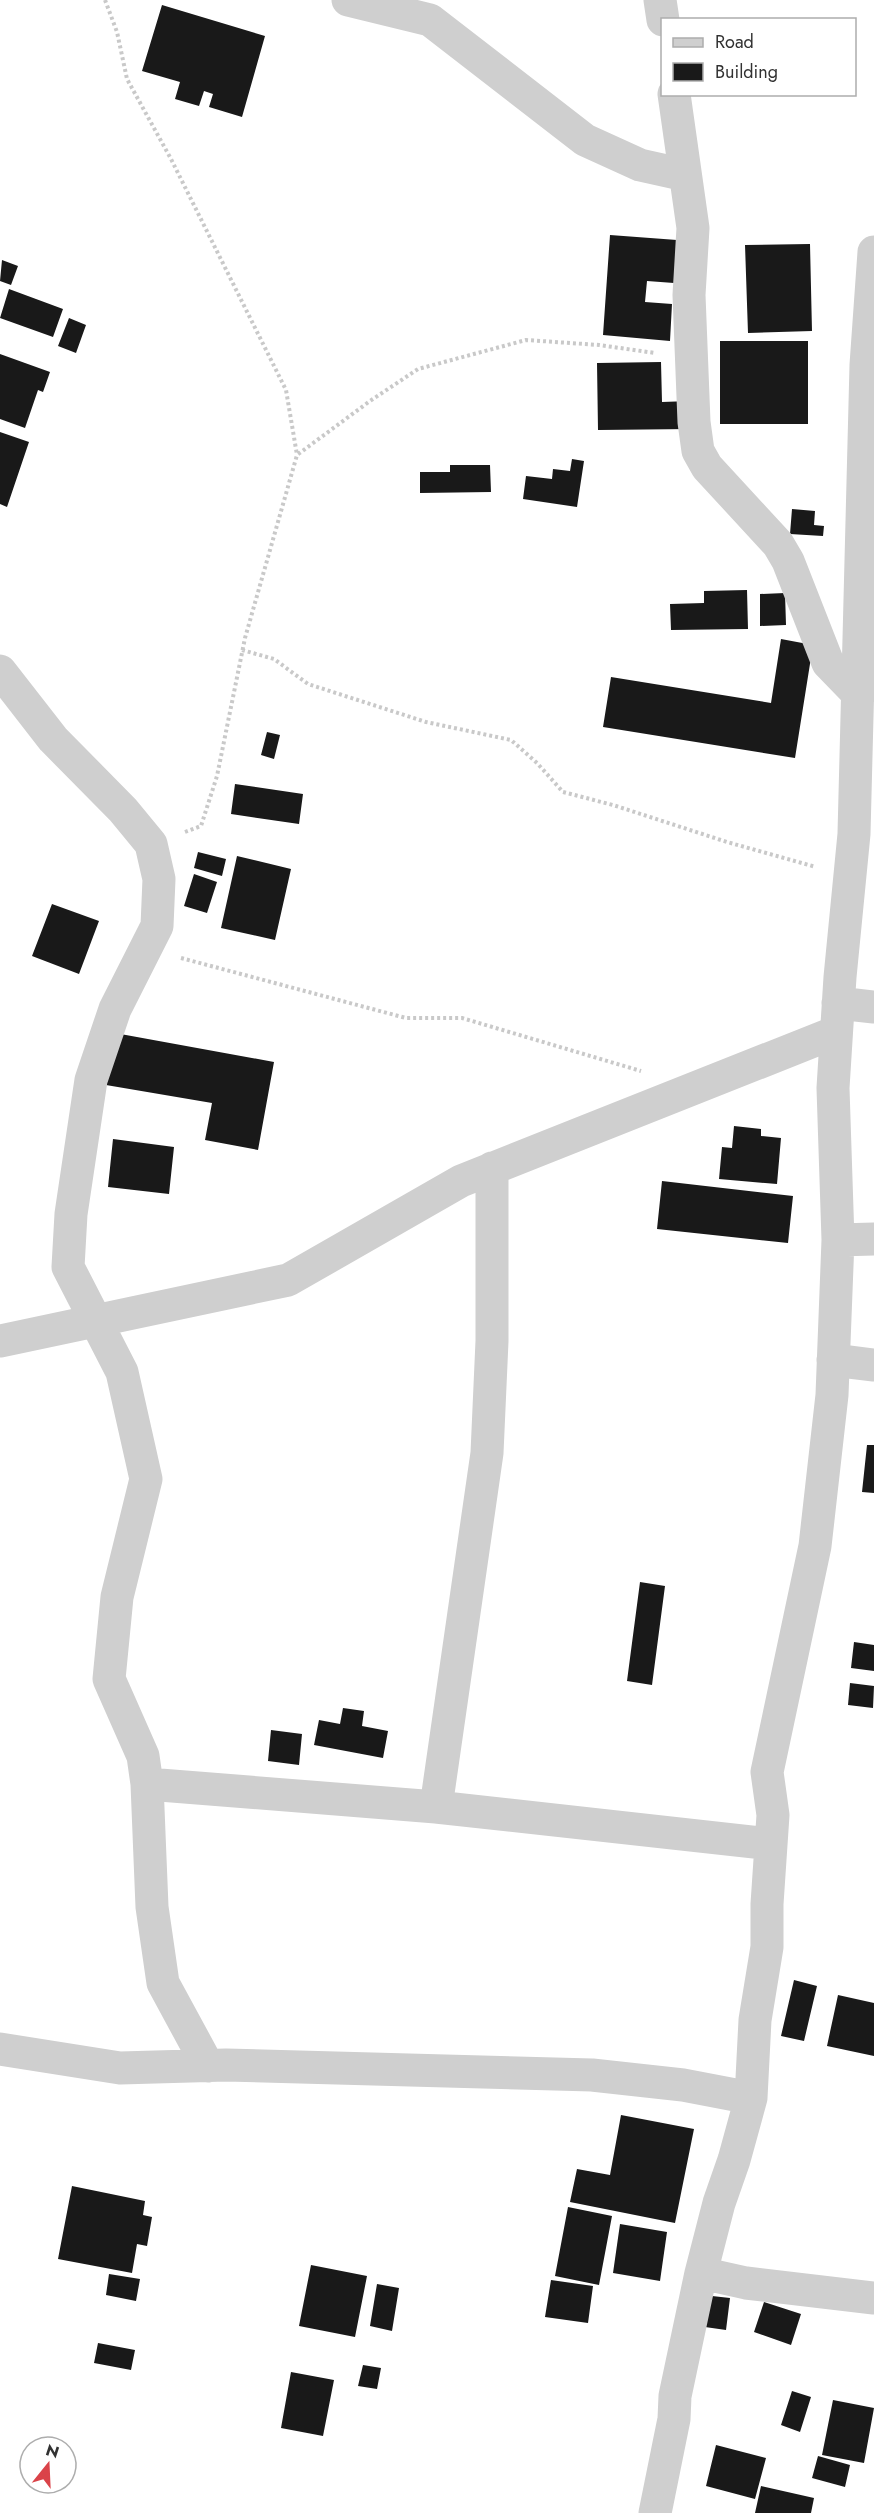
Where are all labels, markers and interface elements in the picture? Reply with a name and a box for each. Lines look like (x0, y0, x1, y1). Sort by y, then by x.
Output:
legend (661, 18, 856, 96)
text: Road (715, 29, 754, 55)
text: Building (715, 59, 778, 85)
north arrow (18, 2435, 78, 2495)
text: N (43, 2438, 62, 2464)

